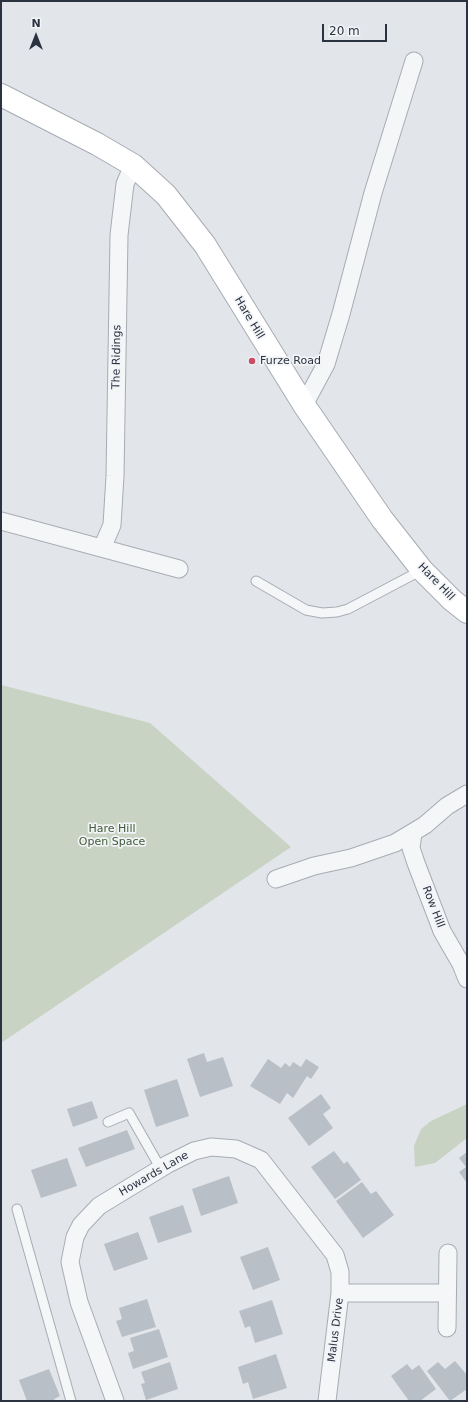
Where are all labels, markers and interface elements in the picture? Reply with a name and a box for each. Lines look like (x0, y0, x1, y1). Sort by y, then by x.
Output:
north arrow (16, 16, 56, 56)
scale bar (324, 16, 389, 42)
text: N (31, 17, 41, 30)
text: 20 m (329, 24, 360, 38)
street label: Hare Hill (231, 294, 267, 342)
street label: The Ridings (110, 325, 124, 389)
place label: Furze Road (260, 354, 321, 368)
marker: Furze Road (247, 356, 257, 366)
street label: Hare Hill (415, 561, 457, 603)
park label: Hare Hill Open Space (79, 822, 145, 848)
street label: Row Hill (419, 884, 447, 930)
street label: Howards Lane (117, 1149, 191, 1199)
street label: Malus Drive (325, 1297, 347, 1363)

